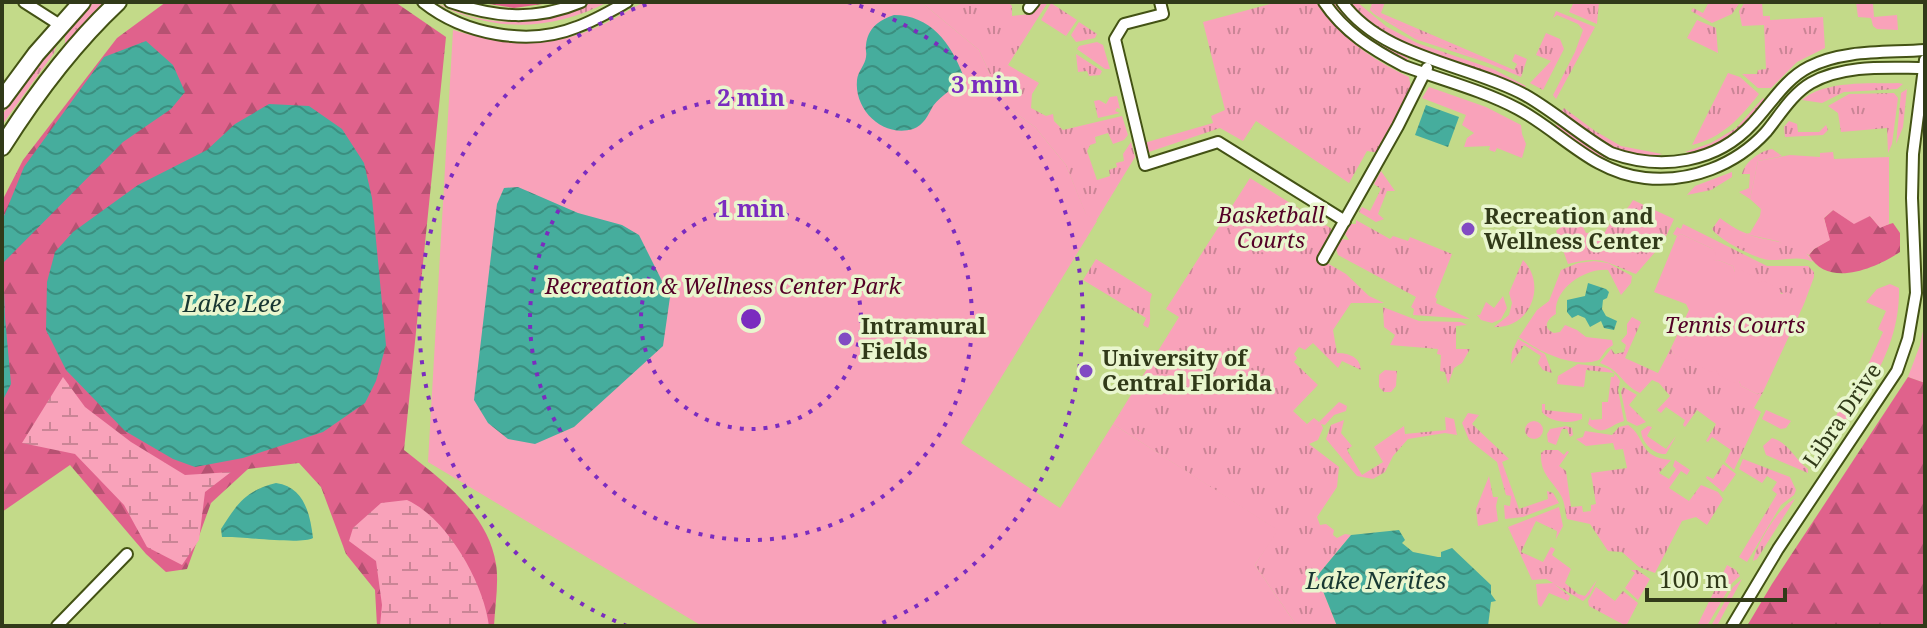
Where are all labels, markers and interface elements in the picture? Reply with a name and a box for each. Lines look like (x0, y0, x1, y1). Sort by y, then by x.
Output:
text: 3 min (951, 67, 1019, 100)
text: 2 min (717, 80, 785, 113)
text: 1 min (717, 191, 785, 224)
park label: Basketball Courts (1217, 199, 1325, 254)
place label: Recreation and Wellness Center (1484, 200, 1664, 255)
marker: Recreation and Wellness Center (1459, 220, 1477, 238)
park label: Recreation & Wellness Center Park (544, 270, 902, 300)
water label: Lake Lee (182, 286, 282, 319)
centre of rings (737, 305, 765, 333)
park label: Tennis Courts (1665, 309, 1805, 339)
place label: Intramural Fields (861, 310, 986, 365)
marker: Intramural Fields (836, 330, 854, 348)
place label: University of Central Florida (1102, 342, 1272, 397)
street label: Libra Drive (1795, 356, 1887, 473)
marker: University of Central Florida (1077, 362, 1095, 380)
scale bar (1647, 552, 1785, 602)
text: 100 m (1659, 562, 1728, 595)
water label: Lake Nerites (1305, 563, 1446, 596)

